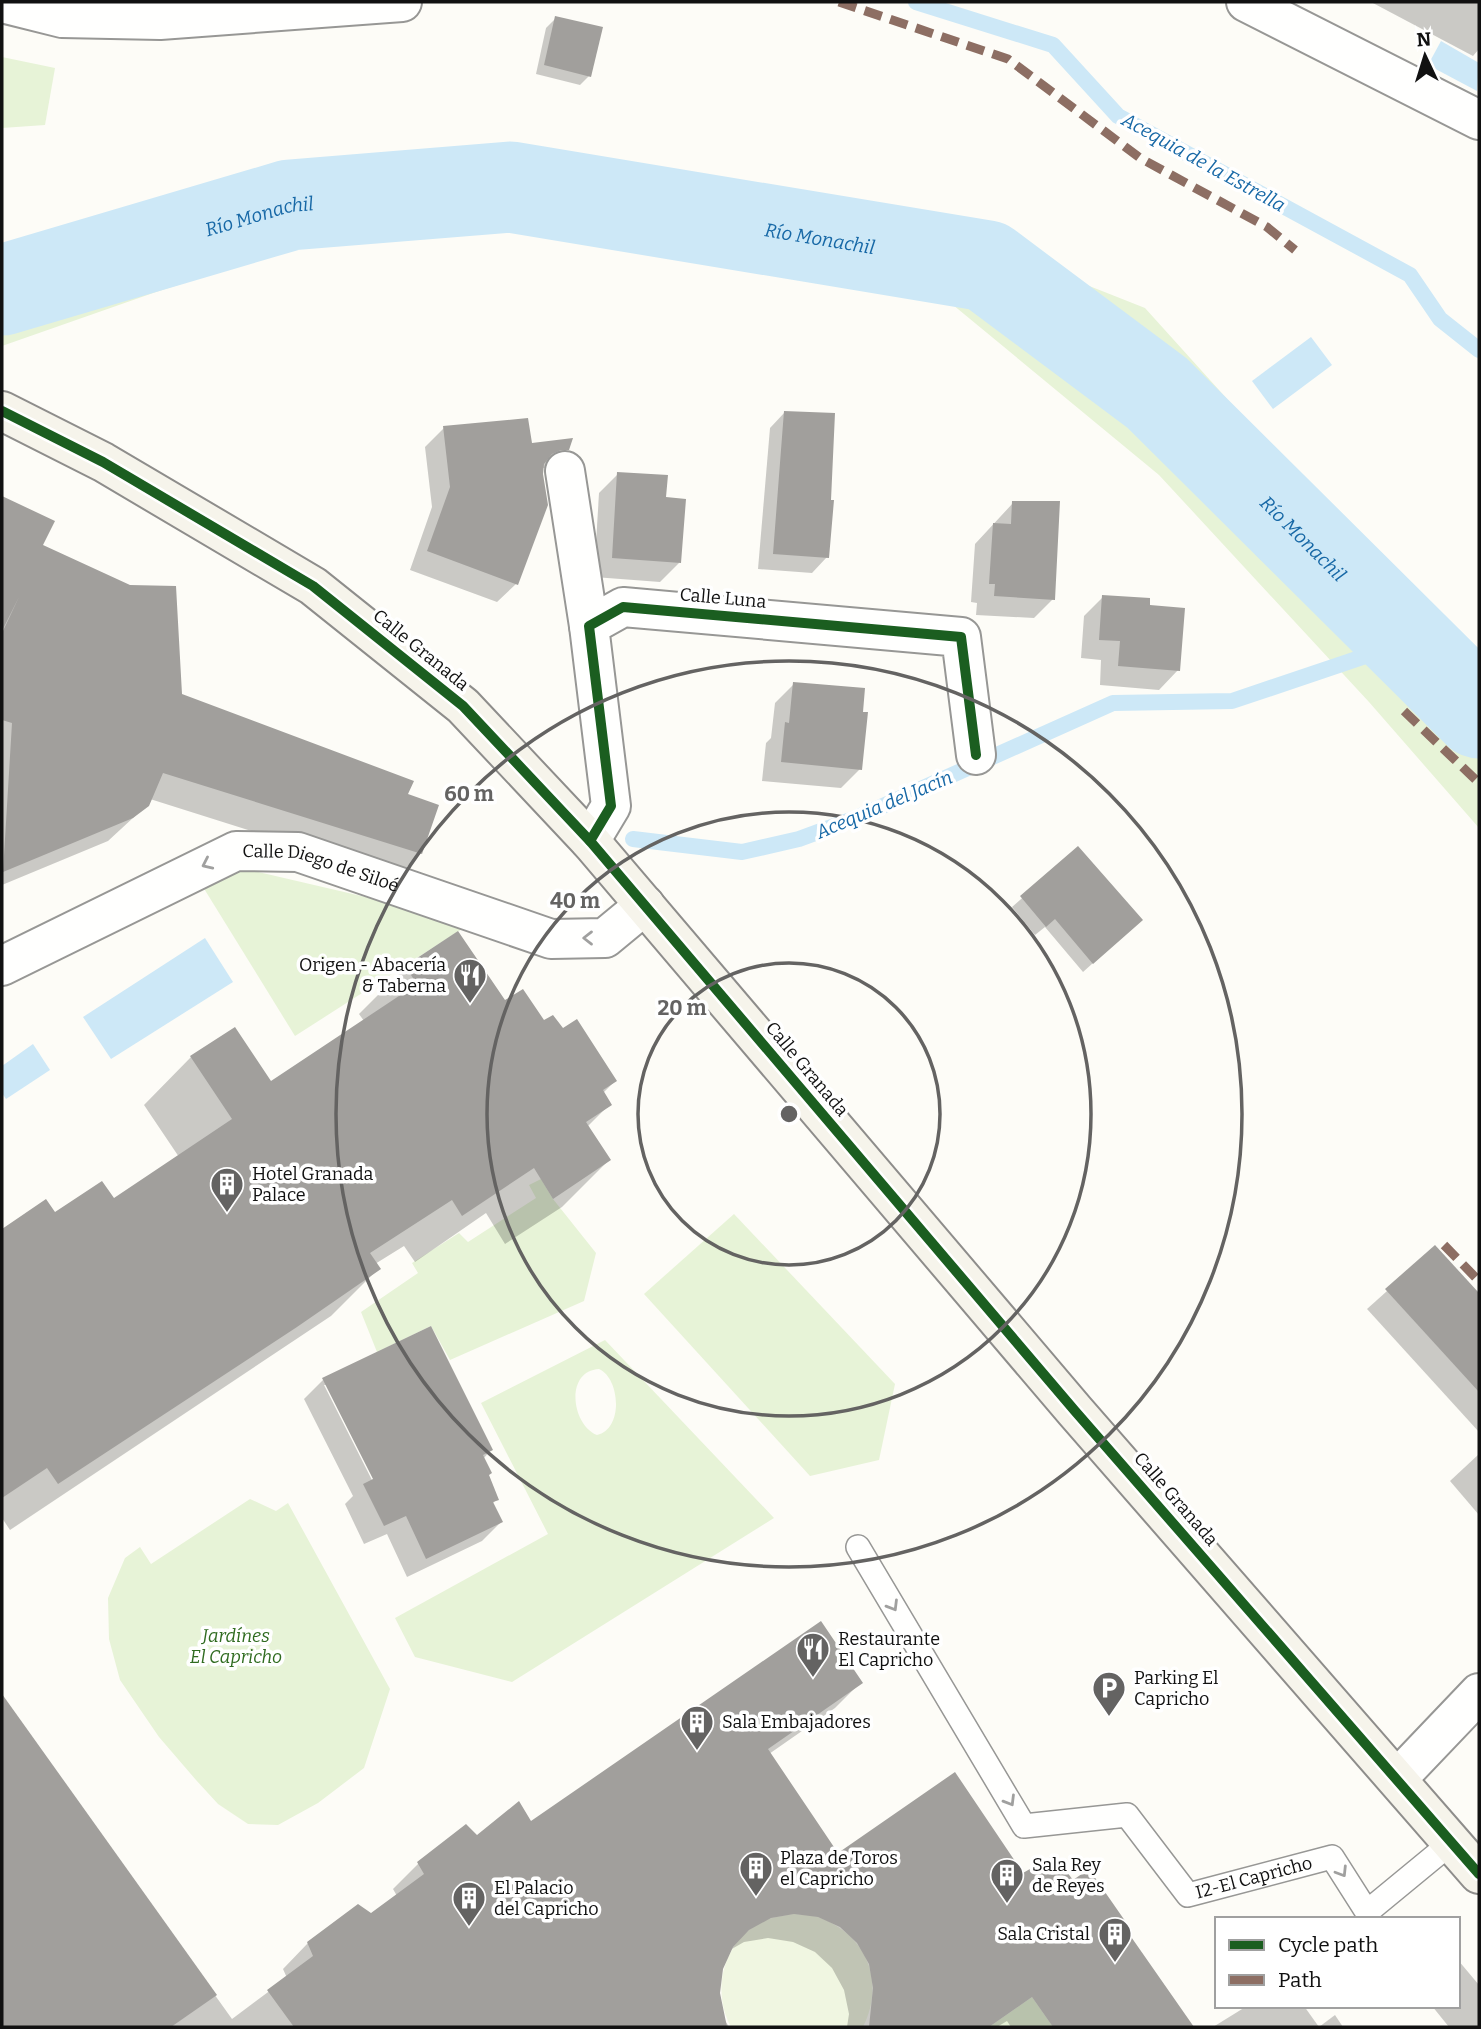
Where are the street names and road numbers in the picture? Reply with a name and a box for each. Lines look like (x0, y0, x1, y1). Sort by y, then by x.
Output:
street label: Calle Luna (679, 583, 767, 613)
street label: Calle Granada (369, 605, 473, 695)
street label: Calle Diego de Siloé (242, 840, 402, 897)
street label: Calle Granada (761, 1017, 853, 1121)
street label: Calle Granada (1129, 1448, 1223, 1550)
street label: I2-El Capricho (1193, 1852, 1315, 1904)

